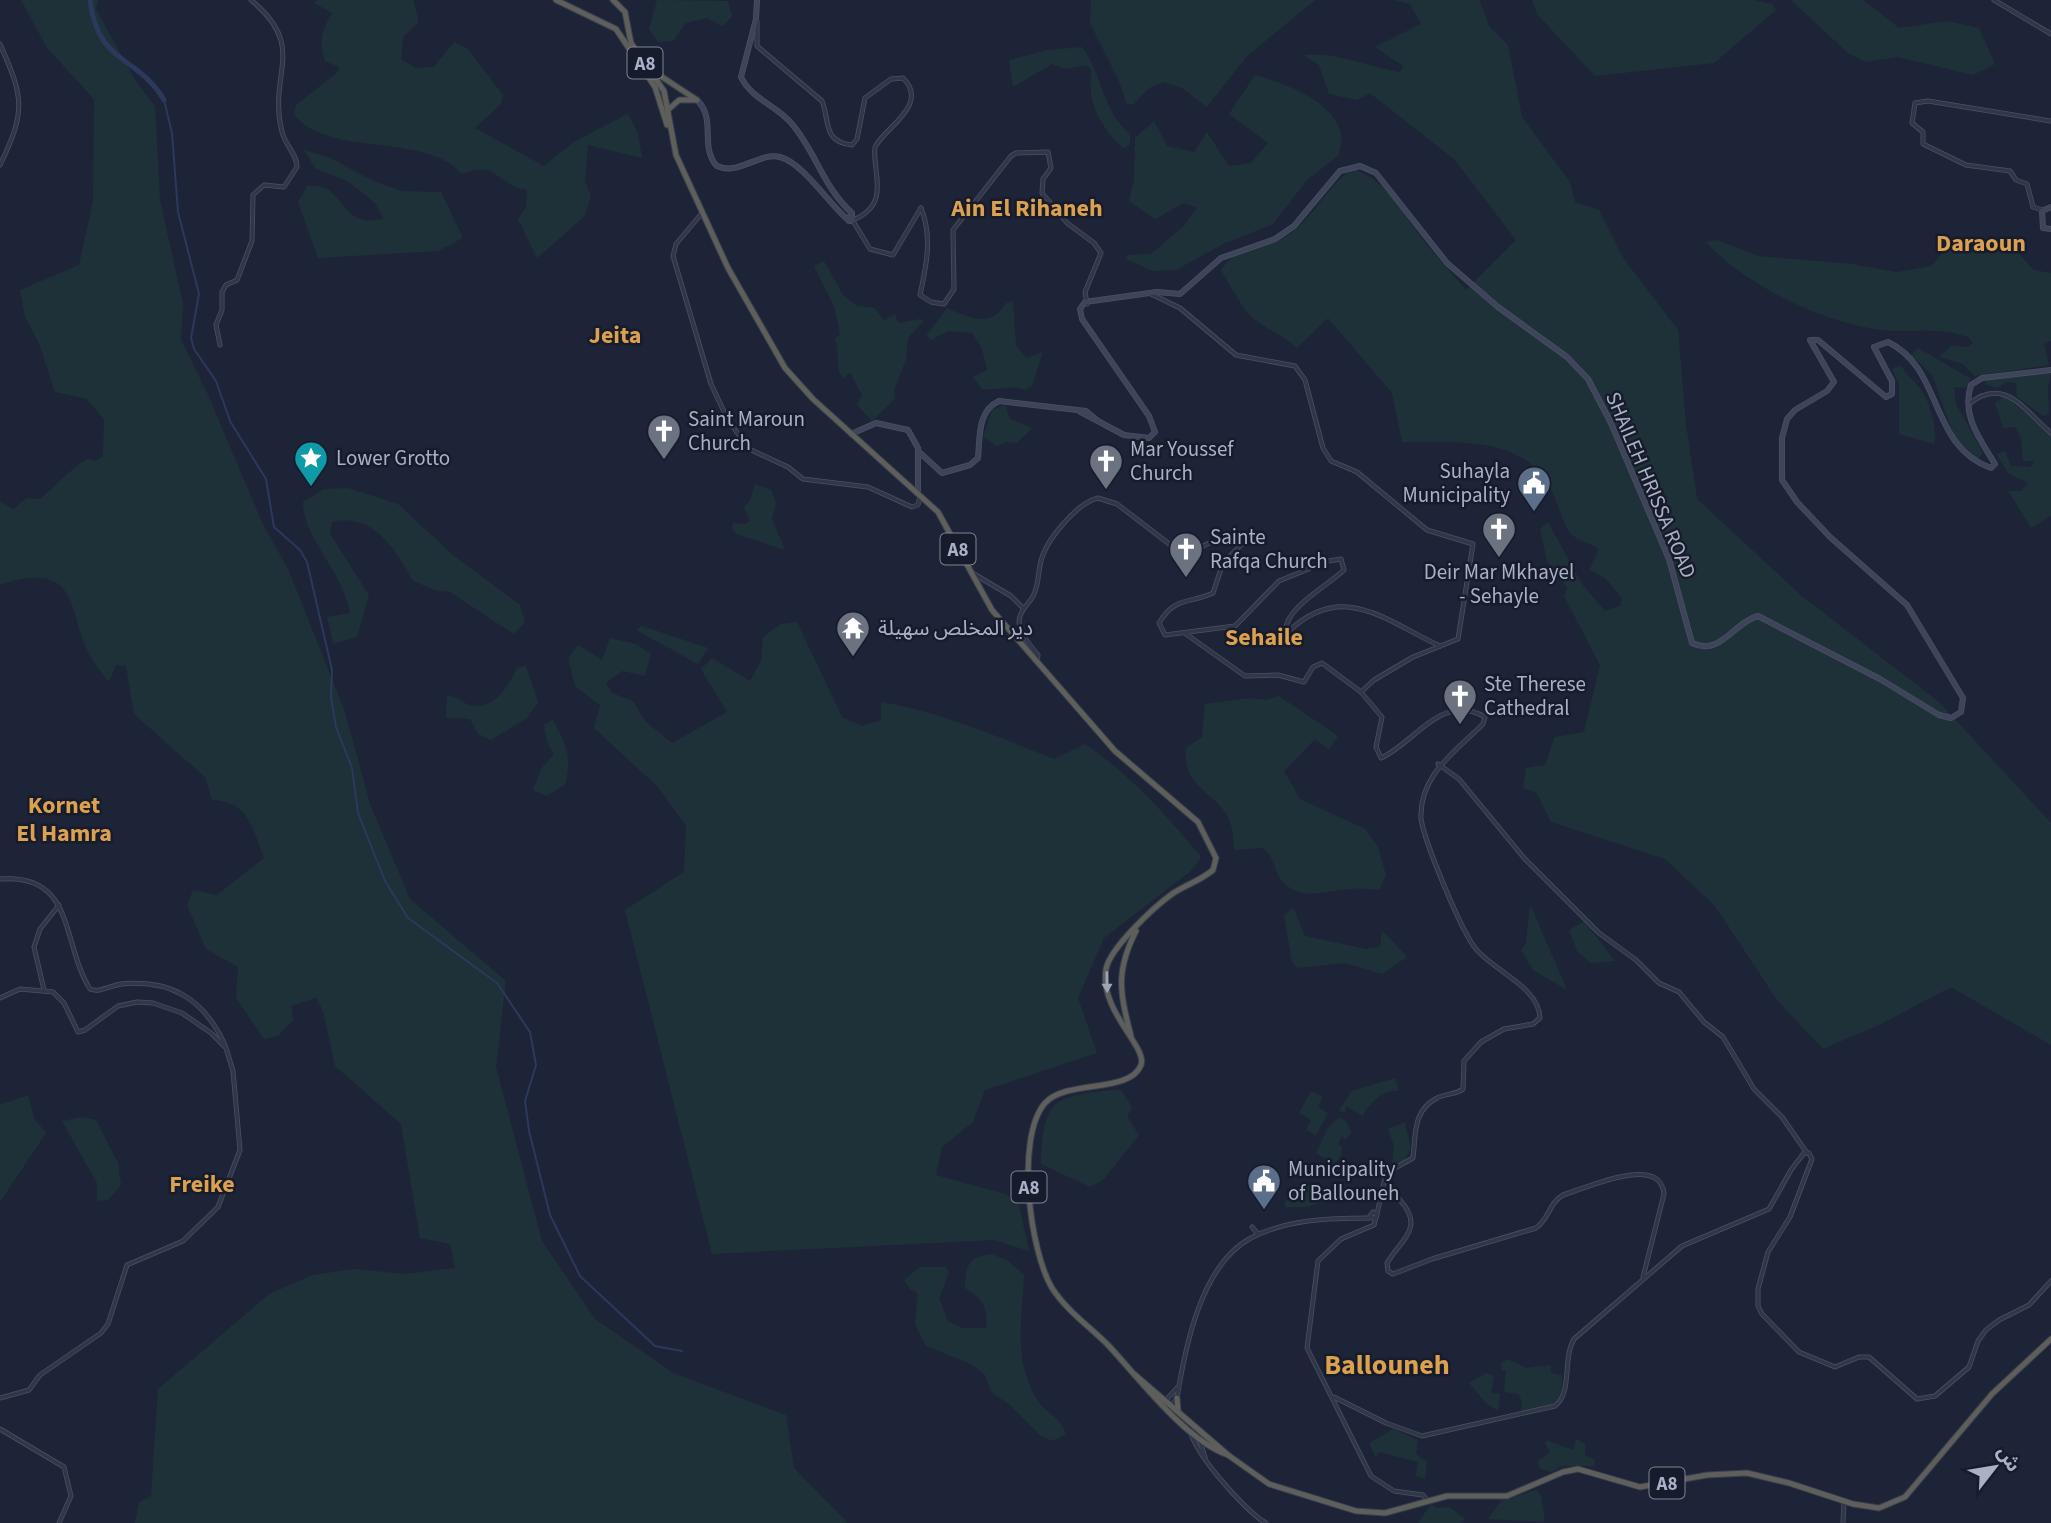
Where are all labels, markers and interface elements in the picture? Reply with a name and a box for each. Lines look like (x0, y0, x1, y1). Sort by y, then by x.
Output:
road number: A8 (628, 48, 662, 78)
district label: Ain El Rihaneh (950, 191, 1103, 226)
district label: Daraoun (1936, 226, 2026, 261)
district label: Jeita (589, 318, 641, 353)
street label: SHAILEH HRISSA ROAD (1598, 387, 1704, 583)
place label: Saint Maroun Church (688, 404, 805, 458)
church icon: Saint Maroun Church (645, 412, 683, 461)
place label: Mar Youssef Church (1130, 434, 1234, 488)
place icon: Lower Grotto (292, 439, 330, 488)
church icon: Mar Youssef Church (1087, 442, 1125, 491)
place label: Lower Grotto (336, 443, 450, 473)
place label: Suhayla Municipality (1403, 456, 1510, 510)
public building icon: Suhayla Municipality (1515, 464, 1553, 513)
church icon: Deir Mar Mkhayel - Sehayle (1480, 510, 1518, 559)
place label: Sainte Rafqa Church (1210, 522, 1328, 576)
church icon: Sainte Rafqa Church (1167, 530, 1205, 579)
road number: A8 (940, 534, 976, 564)
place label: Deir Mar Mkhayel - Sehayle (1424, 557, 1574, 611)
temple icon: دير المخلص سهيلة (834, 609, 872, 658)
place label: دير المخلص سهيلة (878, 613, 1033, 643)
district label: Sehaile (1225, 620, 1303, 655)
place label: Ste Therese Cathedral (1484, 669, 1586, 723)
church icon: Ste Therese Cathedral (1441, 677, 1479, 726)
district label: Kornet El Hamra (16, 788, 112, 851)
one-way arrow (1101, 971, 1112, 993)
place label: Municipality of Ballouneh (1288, 1154, 1399, 1208)
public building icon: Municipality of Ballouneh (1245, 1162, 1283, 1211)
district label: Freike (169, 1167, 235, 1202)
road number: A8 (1012, 1172, 1046, 1203)
district label: Ballouneh (1324, 1345, 1450, 1385)
north arrow (1960, 1432, 2030, 1502)
text: ش (1990, 1441, 2027, 1477)
road number: A8 (1650, 1468, 1684, 1498)

